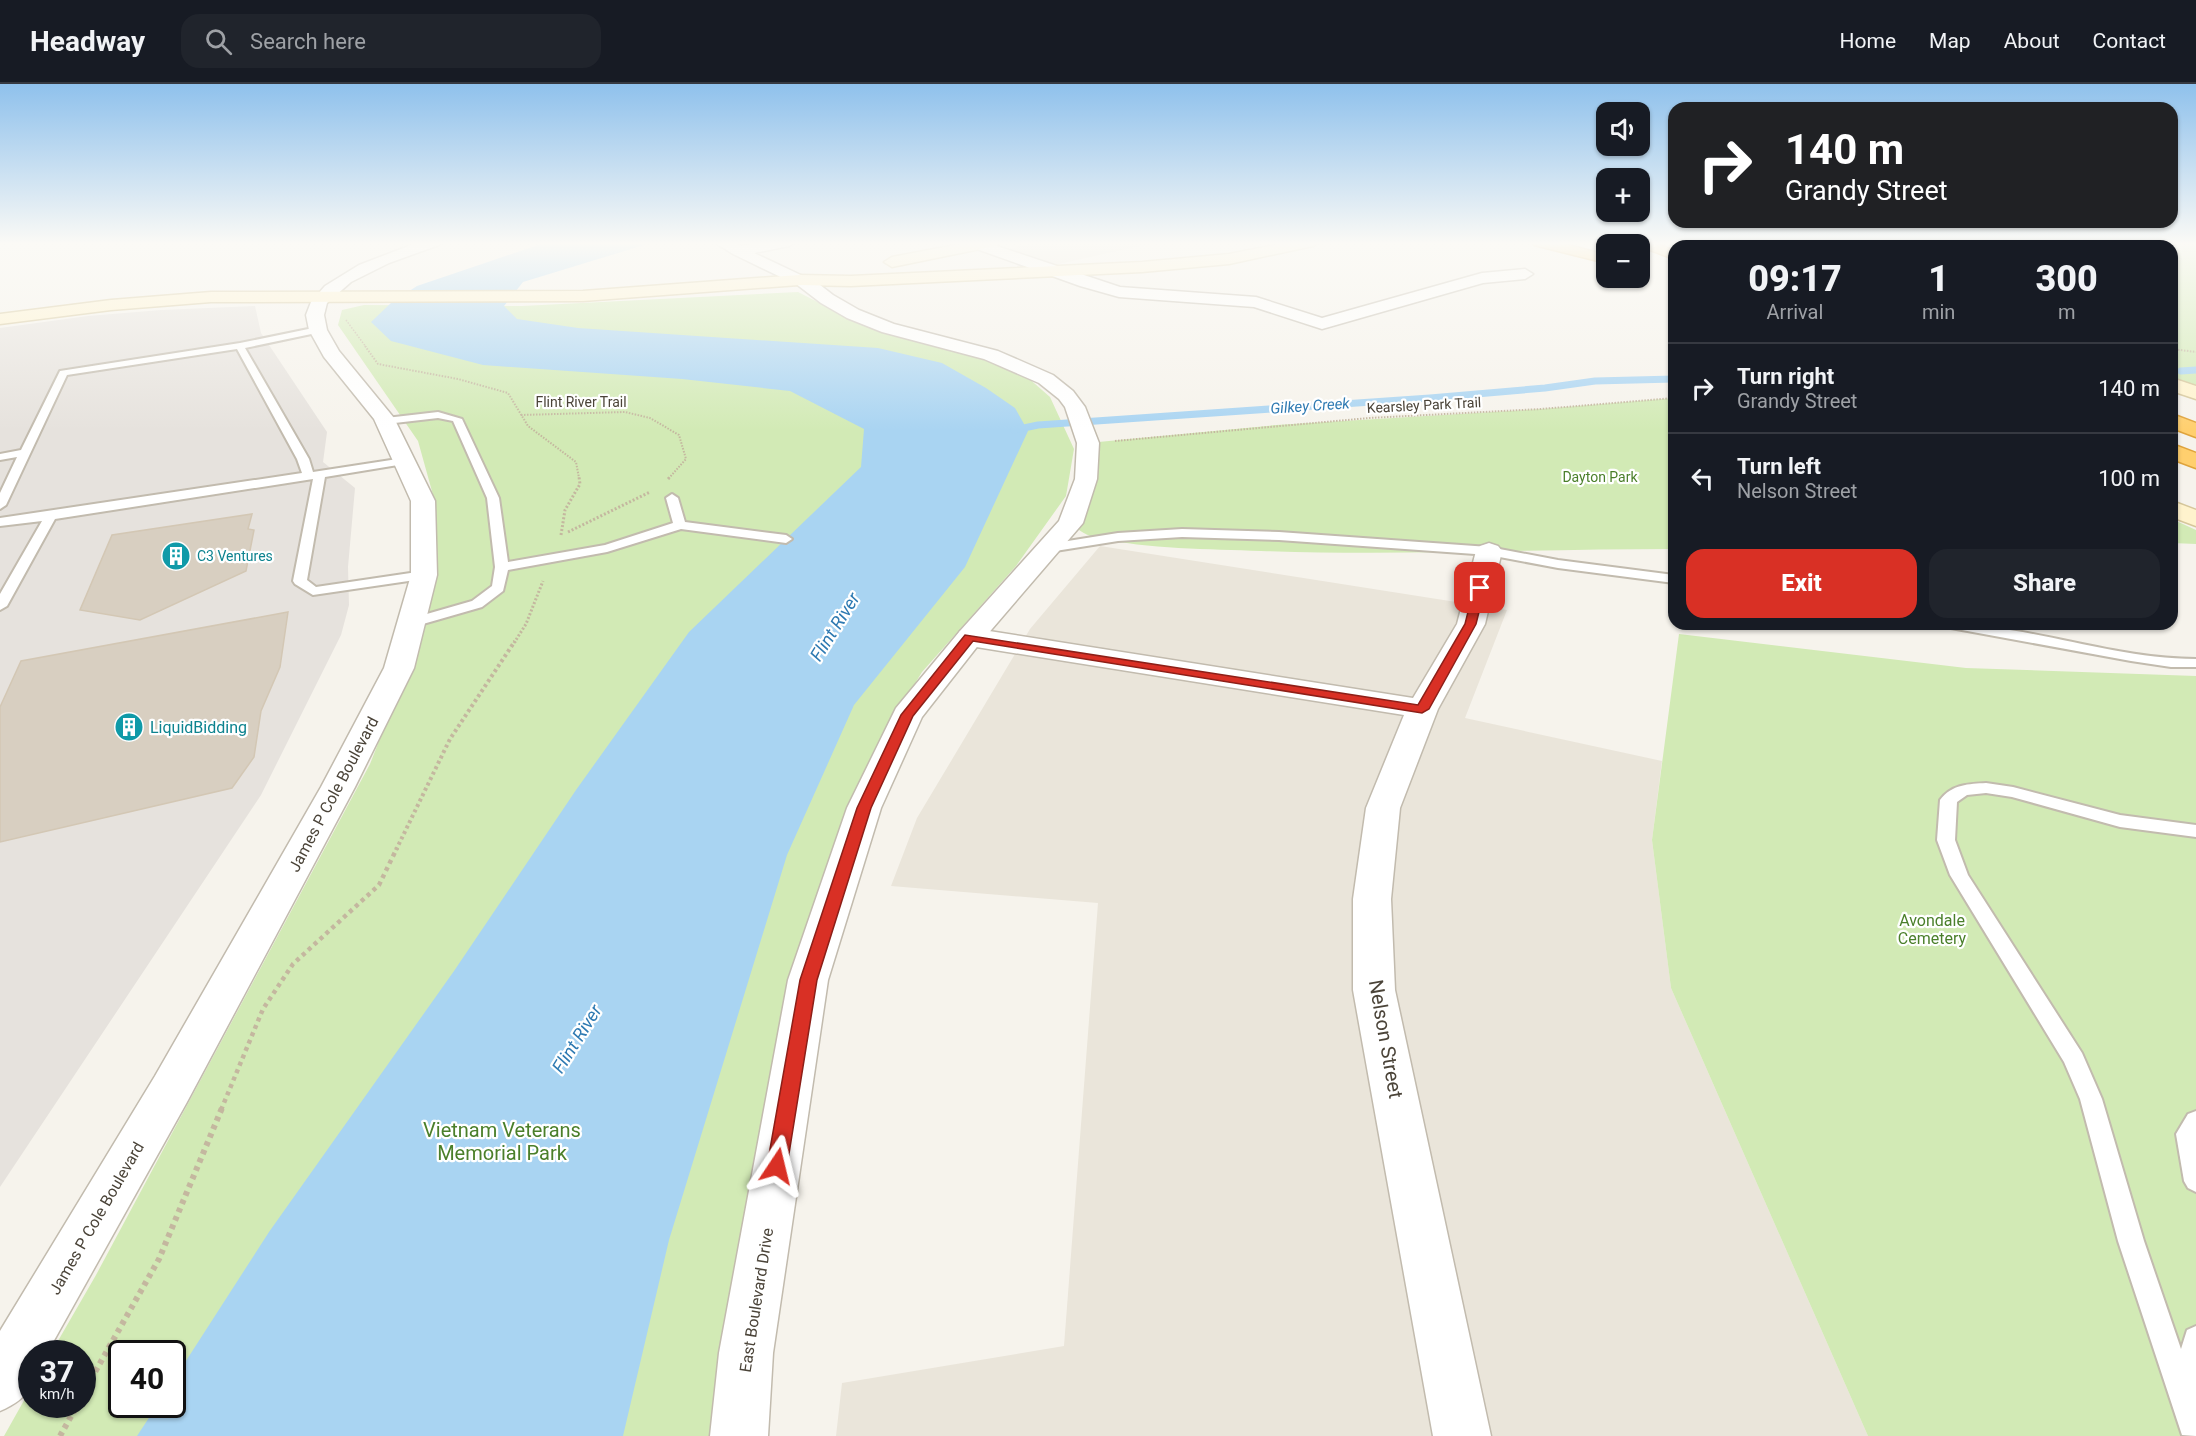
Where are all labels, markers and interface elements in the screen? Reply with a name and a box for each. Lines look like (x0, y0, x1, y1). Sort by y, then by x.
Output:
search box (181, 14, 601, 68)
text: Headway (30, 25, 145, 58)
icon: search (202, 25, 235, 58)
text: Search here (250, 29, 366, 54)
text: Home (1840, 29, 1896, 53)
text: Map (1929, 29, 1971, 53)
text: About (2004, 29, 2060, 53)
text: Contact (2093, 29, 2166, 53)
map controls (1596, 102, 1650, 288)
button: sound (1596, 102, 1650, 156)
text: 140 m (1785, 125, 1904, 174)
icon: right (1686, 126, 1764, 204)
button: + (1596, 168, 1650, 222)
text: Grandy Street (1785, 175, 1948, 207)
button: − (1596, 234, 1650, 288)
text: 09:17 (1748, 258, 1842, 300)
text: 1 (1928, 258, 1949, 300)
text: 300 (2036, 258, 2098, 300)
text: Arrival (1767, 300, 1823, 324)
text: min (1922, 300, 1955, 324)
text: m (2058, 300, 2075, 324)
text: Turn right (1737, 364, 1834, 389)
icon: right (1686, 372, 1719, 405)
text: 140 m (2098, 376, 2160, 401)
text: Grandy Street (1737, 389, 1857, 413)
street label: Flint River Trail (535, 394, 627, 410)
water label: Gilkey Creek (1270, 394, 1351, 418)
street label: Kearsley Park Trail (1366, 394, 1482, 416)
text: Turn left (1737, 454, 1821, 479)
icon: left (1686, 462, 1719, 495)
text: 100 m (2098, 466, 2160, 491)
park label: Dayton Park (1562, 469, 1638, 485)
text: Nelson Street (1737, 479, 1857, 503)
building icon: C3 Ventures (160, 540, 192, 572)
place label: C3 Ventures (197, 548, 273, 564)
button: Exit (1686, 549, 1917, 618)
button: Share (1929, 549, 2160, 618)
pin (1454, 562, 1505, 613)
icon: arrive (1463, 571, 1496, 604)
water label: Flint River (805, 588, 864, 665)
building icon: LiquidBidding (113, 711, 145, 743)
street label: James P Cole Boulevard (284, 713, 382, 875)
place label: LiquidBidding (150, 718, 247, 737)
park label: Avondale Cemetery (1898, 911, 1967, 948)
street label: Nelson Street (1364, 978, 1408, 1100)
water label: Flint River (547, 1000, 606, 1077)
park label: Vietnam Veterans Memorial Park (423, 1118, 581, 1165)
position arrow (745, 1134, 809, 1198)
street label: James P Cole Boulevard (45, 1139, 148, 1298)
street label: East Boulevard Drive (736, 1226, 777, 1374)
speed limit sign: 40 (108, 1340, 186, 1418)
text: 37 (40, 1354, 74, 1389)
text: km/h (39, 1385, 75, 1403)

